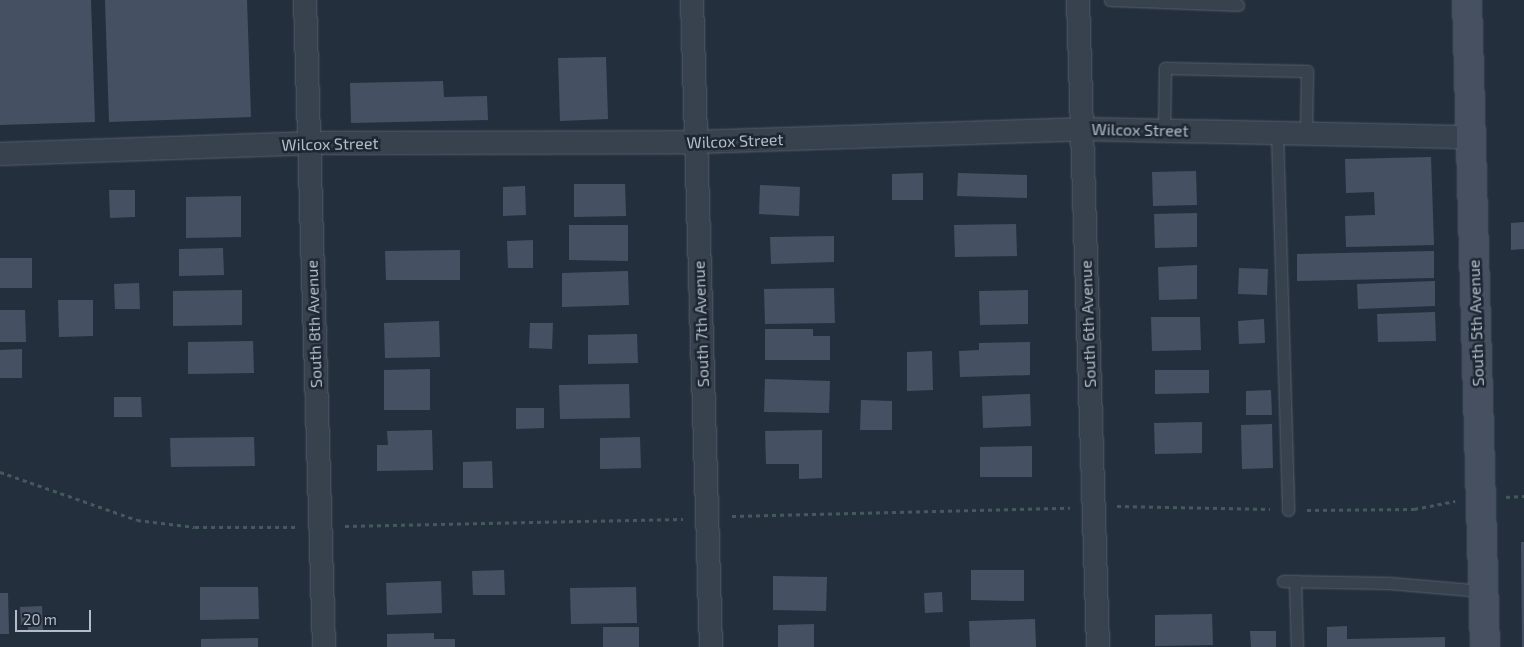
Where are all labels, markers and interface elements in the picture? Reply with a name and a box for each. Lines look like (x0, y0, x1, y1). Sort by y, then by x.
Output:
street label: Wilcox Street (1091, 120, 1189, 140)
street label: Wilcox Street (686, 130, 784, 152)
street label: Wilcox Street (281, 134, 379, 154)
street label: South 8th Avenue (302, 259, 326, 389)
street label: South 5th Avenue (1464, 259, 1488, 387)
street label: South 7th Avenue (689, 260, 713, 388)
street label: South 6th Avenue (1076, 260, 1100, 388)
scale bar (18, 600, 94, 632)
text: 20 m (23, 610, 57, 628)

